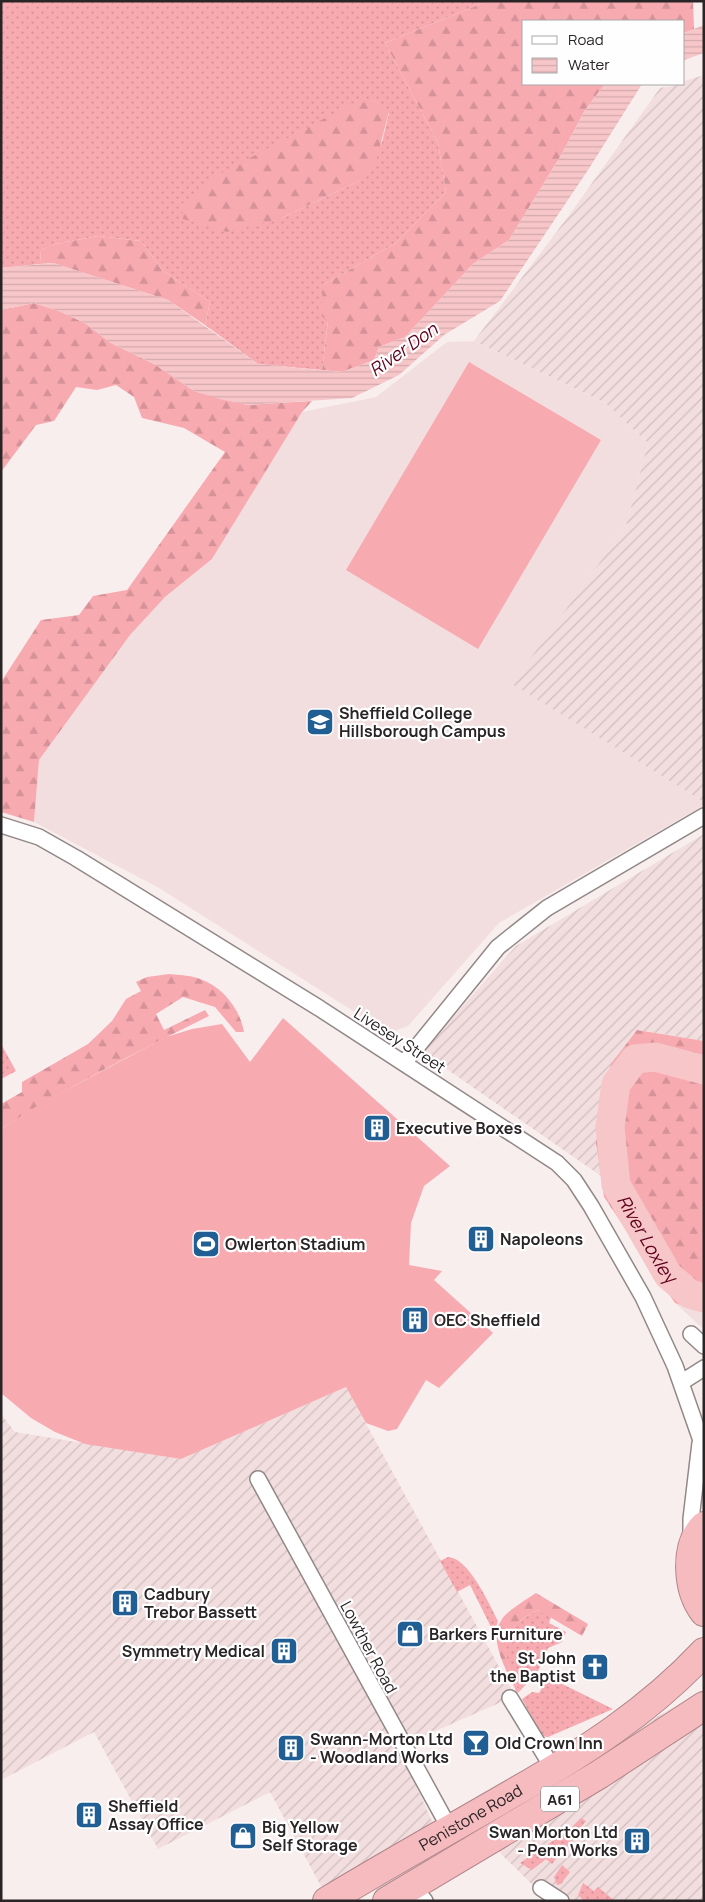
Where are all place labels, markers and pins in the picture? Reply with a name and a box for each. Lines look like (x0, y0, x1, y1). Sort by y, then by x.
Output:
place label: Sheffield College Hillsborough Campus (339, 702, 506, 742)
school or university icon: Sheffield College Hillsborough Campus (305, 707, 335, 737)
building icon: Executive Boxes (362, 1113, 392, 1143)
place label: Executive Boxes (396, 1117, 522, 1139)
building icon: Napoleons (466, 1224, 496, 1254)
place label: Napoleons (500, 1228, 583, 1250)
sports icon: Owlerton Stadium (191, 1229, 221, 1259)
place label: Owlerton Stadium (225, 1233, 365, 1255)
building icon: OEC Sheffield (400, 1305, 430, 1335)
place label: OEC Sheffield (434, 1309, 540, 1331)
place label: Cadbury Trebor Bassett (144, 1583, 257, 1623)
building icon: Cadbury Trebor Bassett (110, 1588, 140, 1618)
shop icon: Barkers Furniture (395, 1619, 425, 1649)
place label: Barkers Furniture (429, 1623, 563, 1645)
building icon: Symmetry Medical (269, 1636, 299, 1666)
place label: Symmetry Medical (122, 1640, 265, 1662)
place label: St John the Baptist (490, 1647, 576, 1687)
church icon: St John the Baptist (580, 1652, 610, 1682)
place label: Swann-Morton Ltd - Woodland Works (310, 1728, 453, 1768)
bar icon: Old Crown Inn (461, 1728, 491, 1758)
place label: Old Crown Inn (495, 1732, 603, 1754)
building icon: Swann-Morton Ltd - Woodland Works (276, 1733, 306, 1763)
place label: Sheffield Assay Office (108, 1795, 204, 1835)
building icon: Sheffield Assay Office (74, 1800, 104, 1830)
place label: Big Yellow Self Storage (262, 1816, 358, 1856)
shop icon: Big Yellow Self Storage (228, 1821, 258, 1851)
place label: Swan Morton Ltd - Penn Works (489, 1821, 618, 1861)
building icon: Swan Morton Ltd - Penn Works (622, 1826, 652, 1856)

